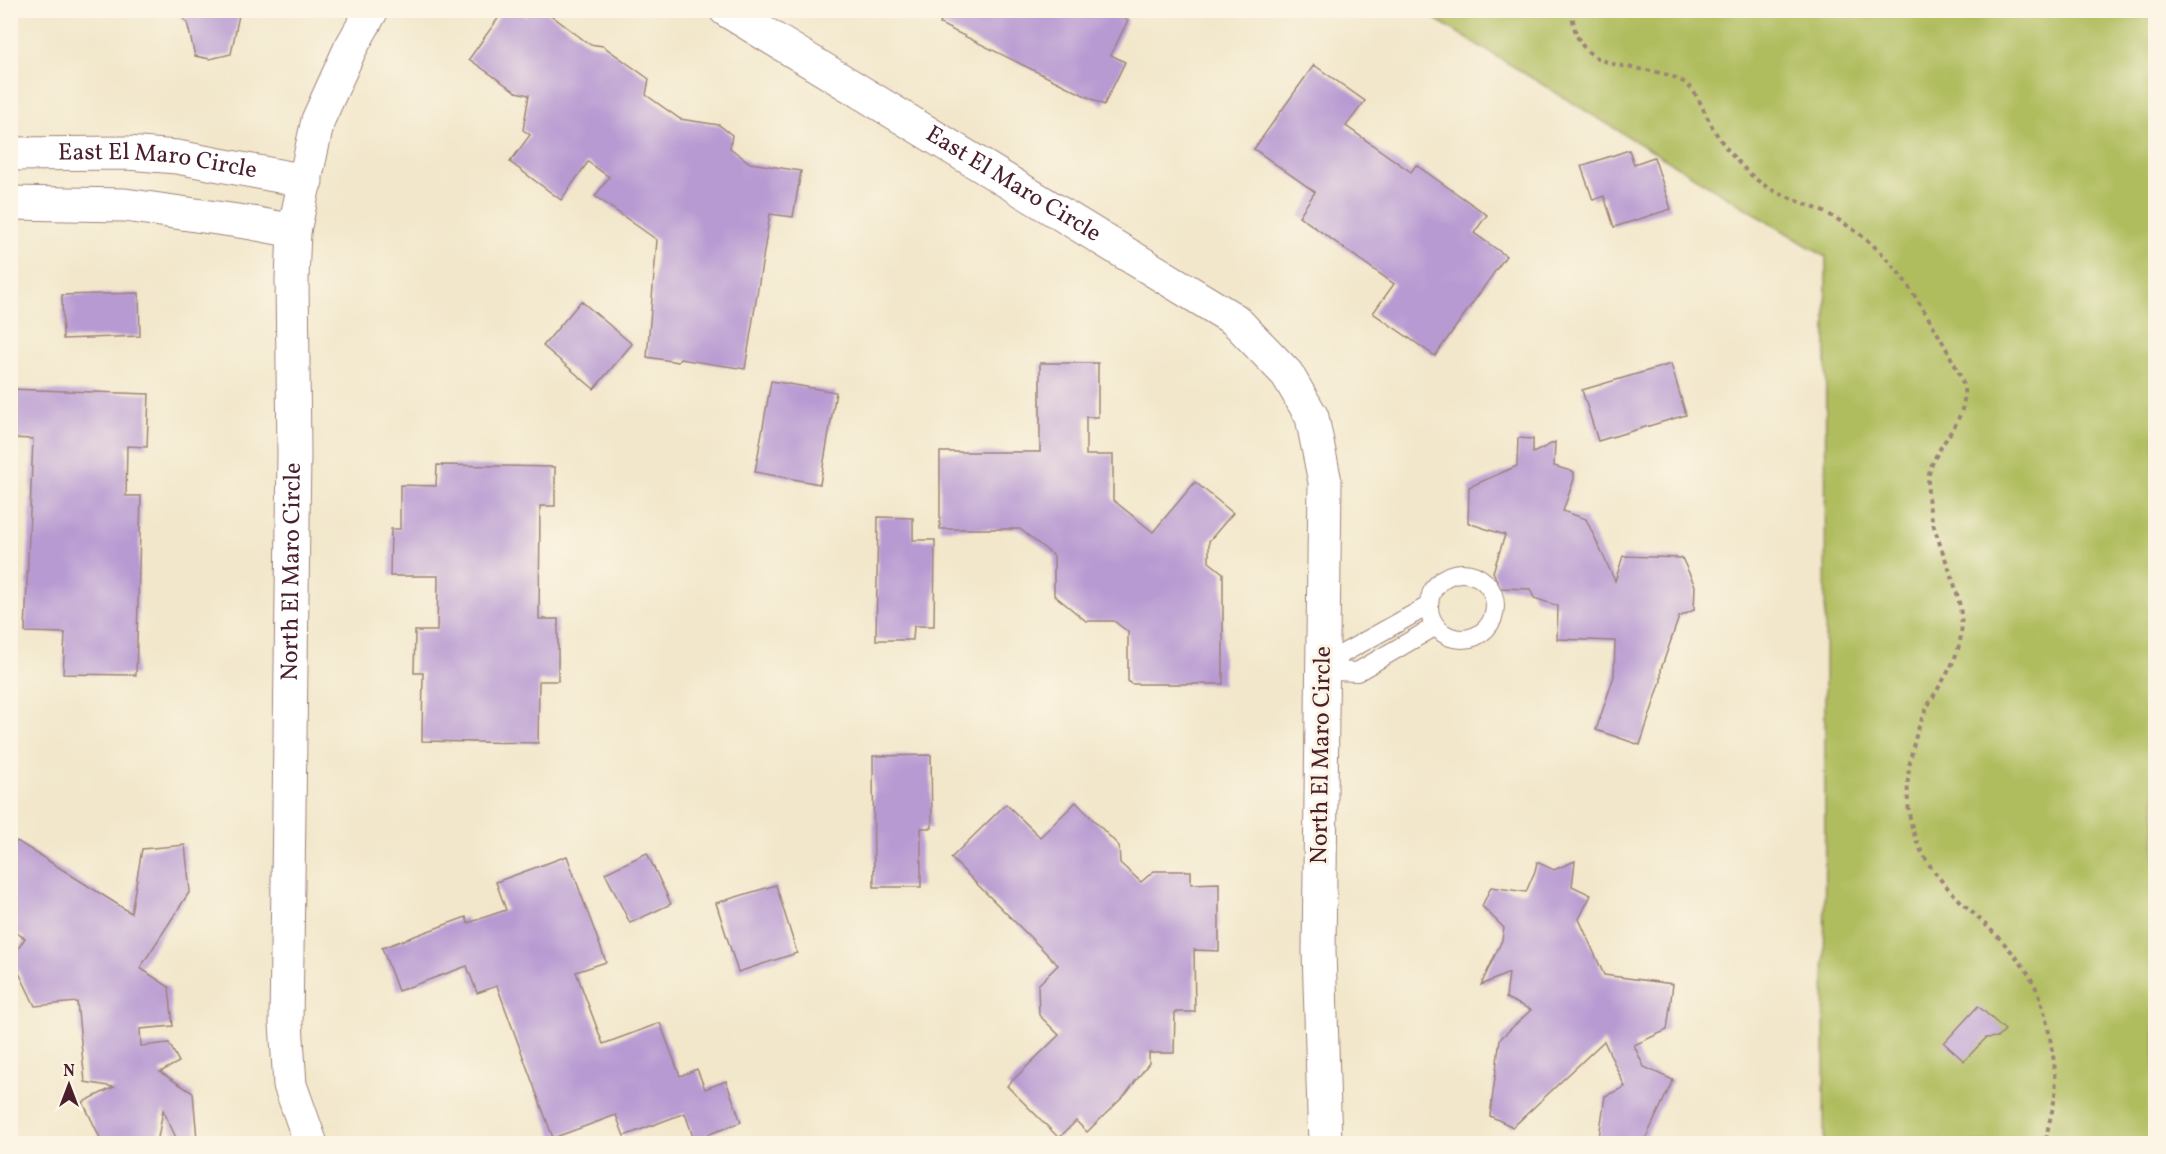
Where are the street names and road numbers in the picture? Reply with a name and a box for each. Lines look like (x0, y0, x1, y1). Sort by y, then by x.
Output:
street label: East El Maro Circle (919, 118, 1107, 251)
street label: East El Maro Circle (58, 136, 260, 189)
street label: North El Maro Circle (274, 462, 311, 681)
street label: North El Maro Circle (1303, 646, 1341, 864)

